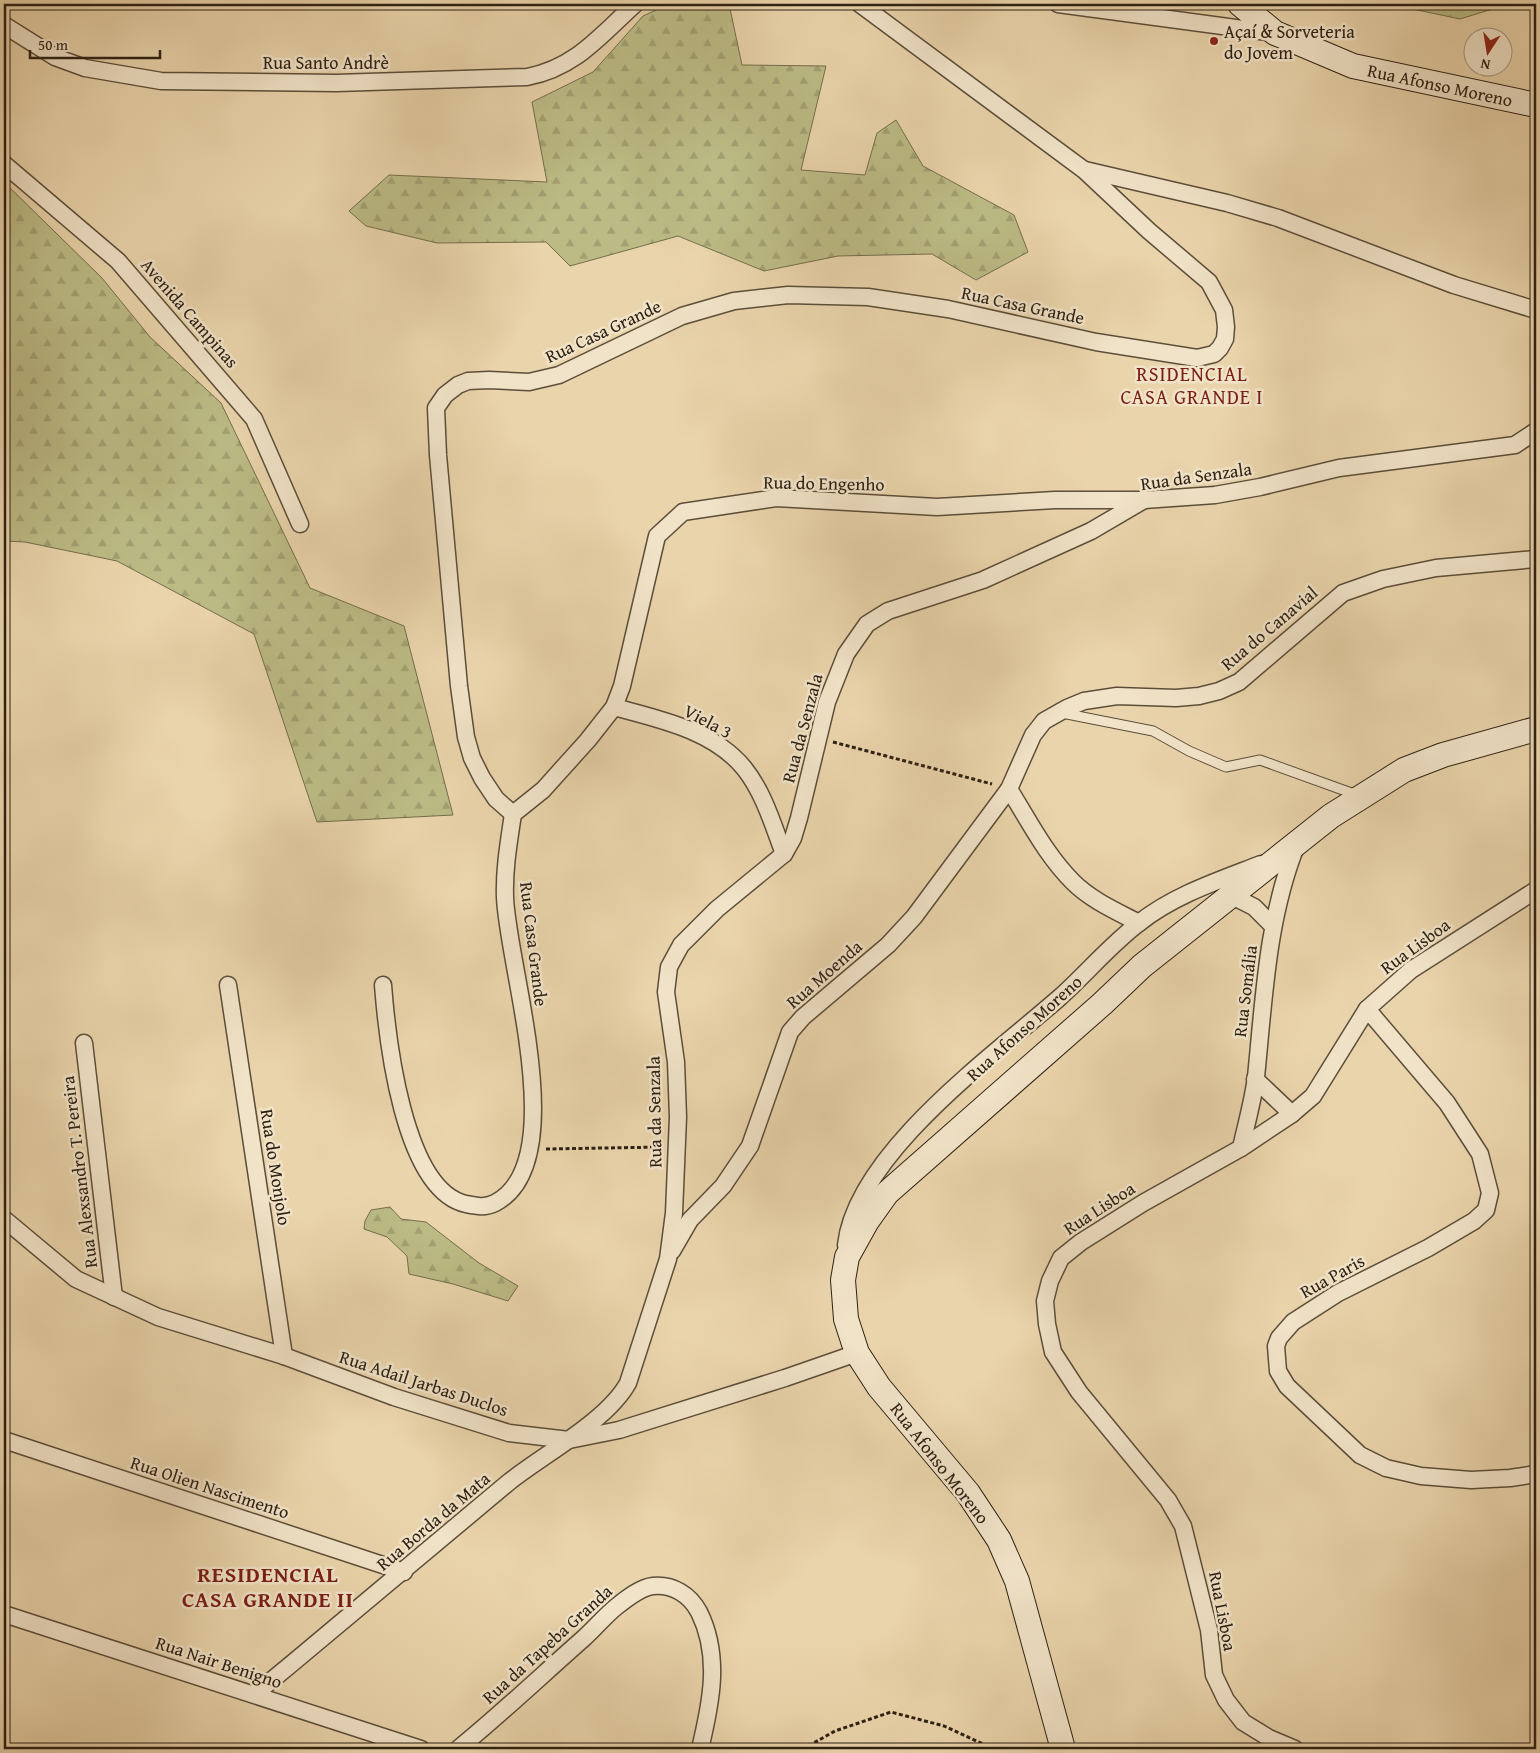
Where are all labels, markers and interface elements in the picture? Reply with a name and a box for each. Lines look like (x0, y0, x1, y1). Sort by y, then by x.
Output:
place label: Açaí & Sorveteria do Jovem (1224, 18, 1355, 66)
scale bar (30, 28, 160, 60)
north arrow (1462, 28, 1512, 78)
text: 50 m (38, 34, 69, 55)
marker: Açaí & Sorveteria do Jovem (1208, 35, 1220, 47)
street label: Rua Santo Andrè (263, 49, 389, 76)
text: N (1478, 54, 1492, 75)
street label: Rua Afonso Moreno (1365, 56, 1515, 114)
street label: Avenida Campinas (135, 252, 245, 374)
street label: Rua Casa Grande (959, 279, 1087, 331)
street label: Rua Casa Grande (541, 292, 665, 370)
district label: RSIDENCIAL CASA GRANDE I (1120, 359, 1264, 411)
street label: Rua da Senzala (1139, 455, 1254, 497)
street label: Rua do Engenho (763, 468, 885, 498)
street label: Rua do Canavial (1215, 579, 1323, 677)
street label: Rua da Senzala (774, 670, 830, 786)
street label: Viela 3 (679, 697, 737, 745)
street label: Rua Casa Grande (513, 880, 555, 1008)
street label: Rua Lisboa (1374, 911, 1456, 981)
street label: Rua Moenda (780, 933, 868, 1015)
street label: Rua Somália (1226, 943, 1264, 1038)
street label: Rua Afonso Moreno (960, 969, 1088, 1087)
street label: Rua da Senzala (640, 1055, 668, 1168)
street label: Rua Alexsandro T. Pereira (54, 1074, 104, 1270)
street label: Rua do Monjolo (253, 1107, 299, 1227)
street label: Rua Lisboa (1058, 1174, 1141, 1241)
street label: Rua Paris (1295, 1247, 1369, 1305)
street label: Rua Adail Jarbas Duclos (336, 1343, 512, 1423)
street label: Rua Afonso Moreno (884, 1396, 996, 1530)
street label: Rua Olien Nascimento (127, 1449, 293, 1525)
street label: Rua Borda da Mata (370, 1465, 496, 1577)
district label: RESIDENCIAL CASA GRANDE II (182, 1558, 354, 1615)
street label: Rua Lisboa (1202, 1569, 1244, 1654)
street label: Rua da Tapeba Granda (476, 1578, 618, 1710)
street label: Rua Nair Benigno (152, 1629, 286, 1695)

